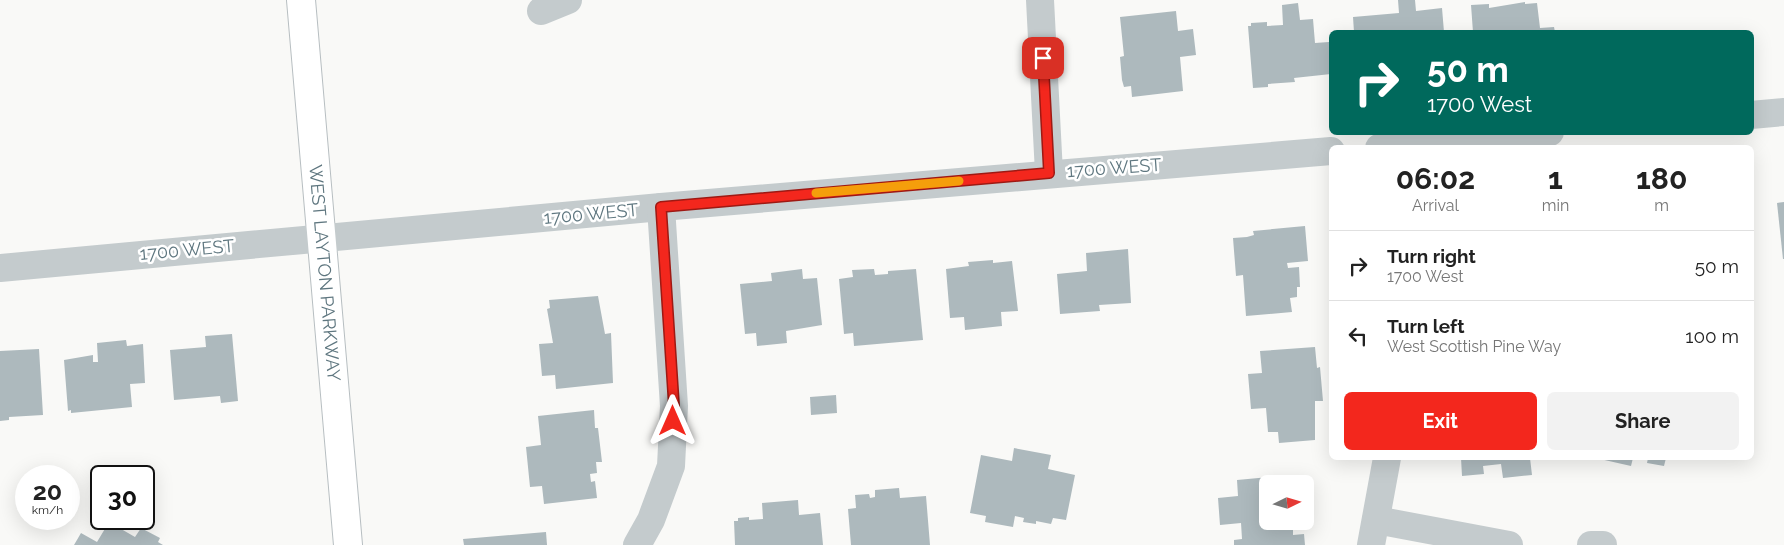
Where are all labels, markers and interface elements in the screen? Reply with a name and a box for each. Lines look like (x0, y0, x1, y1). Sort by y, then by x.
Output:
pin (1022, 37, 1064, 79)
icon: arrive (1029, 44, 1057, 72)
text: 50 m (1427, 49, 1509, 90)
icon: right (1344, 50, 1409, 115)
text: 1700 West (1427, 91, 1532, 117)
street label: 1700 WEST (1066, 154, 1162, 181)
text: 06:02 (1396, 161, 1475, 196)
text: 1 (1548, 161, 1563, 196)
text: 180 (1636, 161, 1687, 196)
street label: WEST LAYTON PARKWAY (305, 164, 345, 382)
text: Arrival (1412, 196, 1459, 215)
text: min (1542, 196, 1569, 215)
text: m (1654, 196, 1669, 215)
street label: 1700 WEST (543, 199, 639, 228)
street label: 1700 WEST (139, 235, 235, 264)
text: Turn right (1387, 245, 1476, 267)
icon: right (1344, 252, 1372, 280)
text: 50 m (1695, 255, 1739, 277)
text: 1700 West (1387, 267, 1464, 286)
text: Turn left (1387, 315, 1464, 337)
icon: left (1344, 322, 1372, 350)
text: 100 m (1685, 325, 1739, 347)
text: West Scottish Pine Way (1387, 337, 1561, 356)
button: Exit (1344, 392, 1537, 450)
button: Share (1547, 392, 1739, 450)
position arrow (646, 394, 698, 446)
speed limit sign: 30 (90, 465, 155, 530)
north arrow (1259, 475, 1314, 530)
map controls (1259, 475, 1314, 530)
text: 20 (33, 476, 62, 506)
text: km/h (32, 503, 63, 517)

